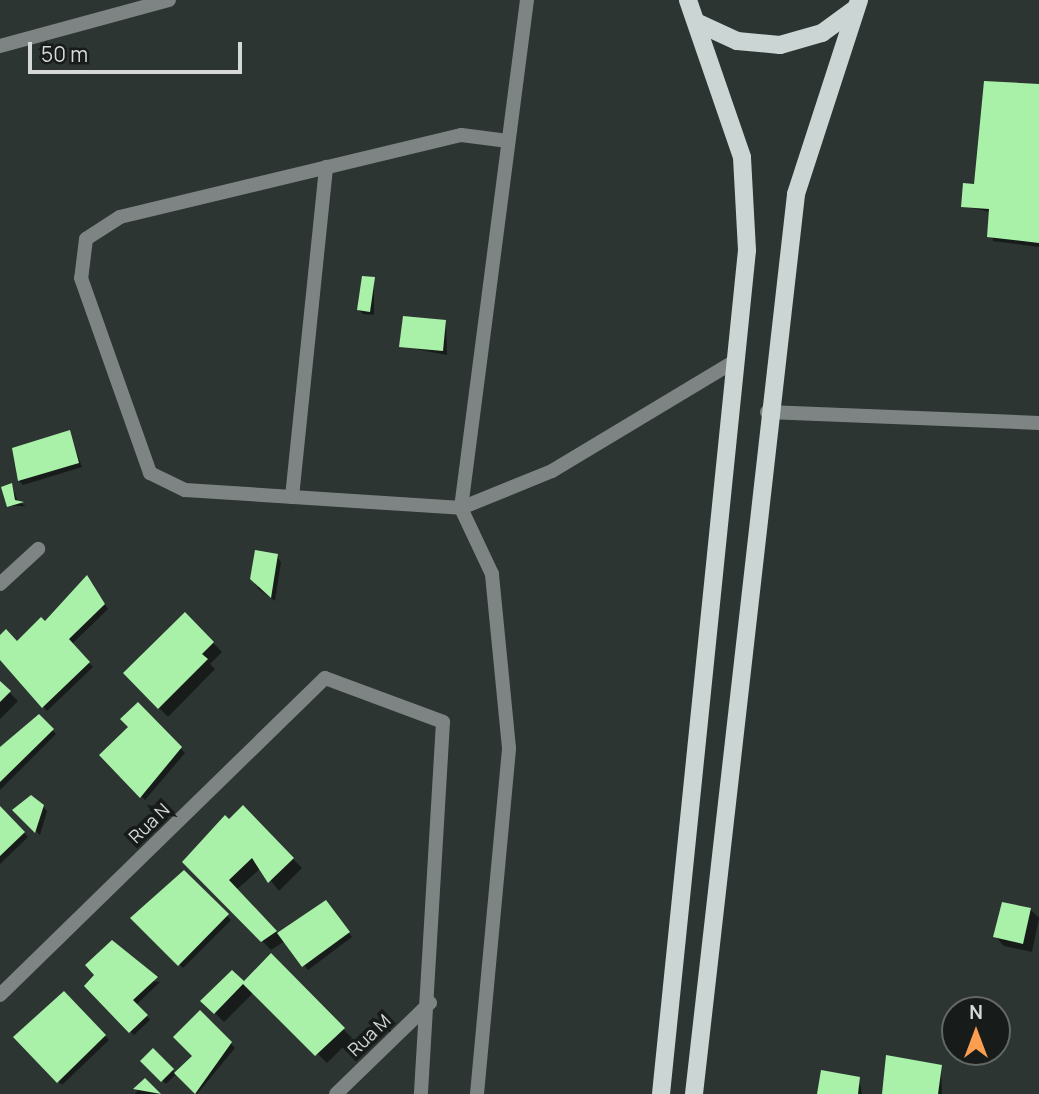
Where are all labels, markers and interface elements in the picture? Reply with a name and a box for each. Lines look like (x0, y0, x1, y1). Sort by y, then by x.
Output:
scale bar (32, 28, 245, 72)
text: 50 m (41, 40, 88, 68)
street label: Rua N (124, 799, 174, 847)
north arrow (941, 996, 1011, 1066)
text: N (969, 999, 983, 1025)
street label: Rua M (343, 1010, 395, 1060)

